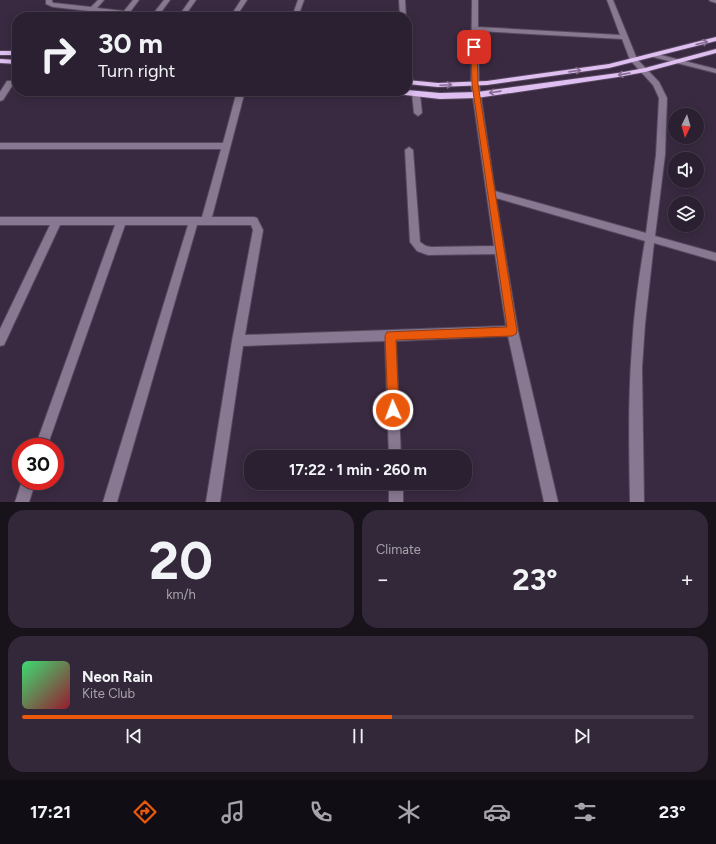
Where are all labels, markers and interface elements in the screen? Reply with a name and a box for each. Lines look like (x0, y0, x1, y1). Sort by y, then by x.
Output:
text: 30 m (98, 26, 163, 60)
icon: right (32, 28, 84, 80)
pin (457, 30, 491, 64)
icon: arrive (463, 36, 485, 58)
one-way arrow (695, 39, 708, 46)
text: Turn right (98, 60, 175, 82)
one-way arrow (568, 67, 581, 75)
one-way arrow (618, 70, 631, 78)
one-way arrow (439, 81, 452, 89)
one-way arrow (489, 88, 502, 96)
north arrow (668, 108, 704, 144)
map controls (668, 108, 704, 232)
button: sound (668, 152, 704, 188)
button: layers (668, 196, 704, 232)
position arrow (372, 389, 414, 431)
speed limit sign: 30 (12, 438, 64, 490)
text: 17:22 · 1 min · 260 m (289, 461, 427, 479)
text: 20 (149, 530, 213, 592)
text: Climate (376, 542, 421, 557)
text: 23° (512, 561, 558, 598)
text: − (376, 566, 390, 593)
text: + (680, 566, 694, 593)
text: km/h (166, 587, 196, 602)
text: Neon Rain (82, 668, 153, 686)
text: Kite Club (82, 686, 135, 701)
icon: previous (123, 725, 145, 747)
icon: pause (347, 725, 369, 747)
icon: next (571, 725, 593, 747)
icon: directions (131, 798, 159, 826)
icon: music (219, 798, 247, 826)
icon: phone (307, 798, 335, 826)
icon: climate (395, 798, 423, 826)
icon: car (483, 798, 511, 826)
icon: filters (571, 798, 599, 826)
text: 17:21 (30, 801, 71, 823)
text: 23° (659, 801, 686, 823)

